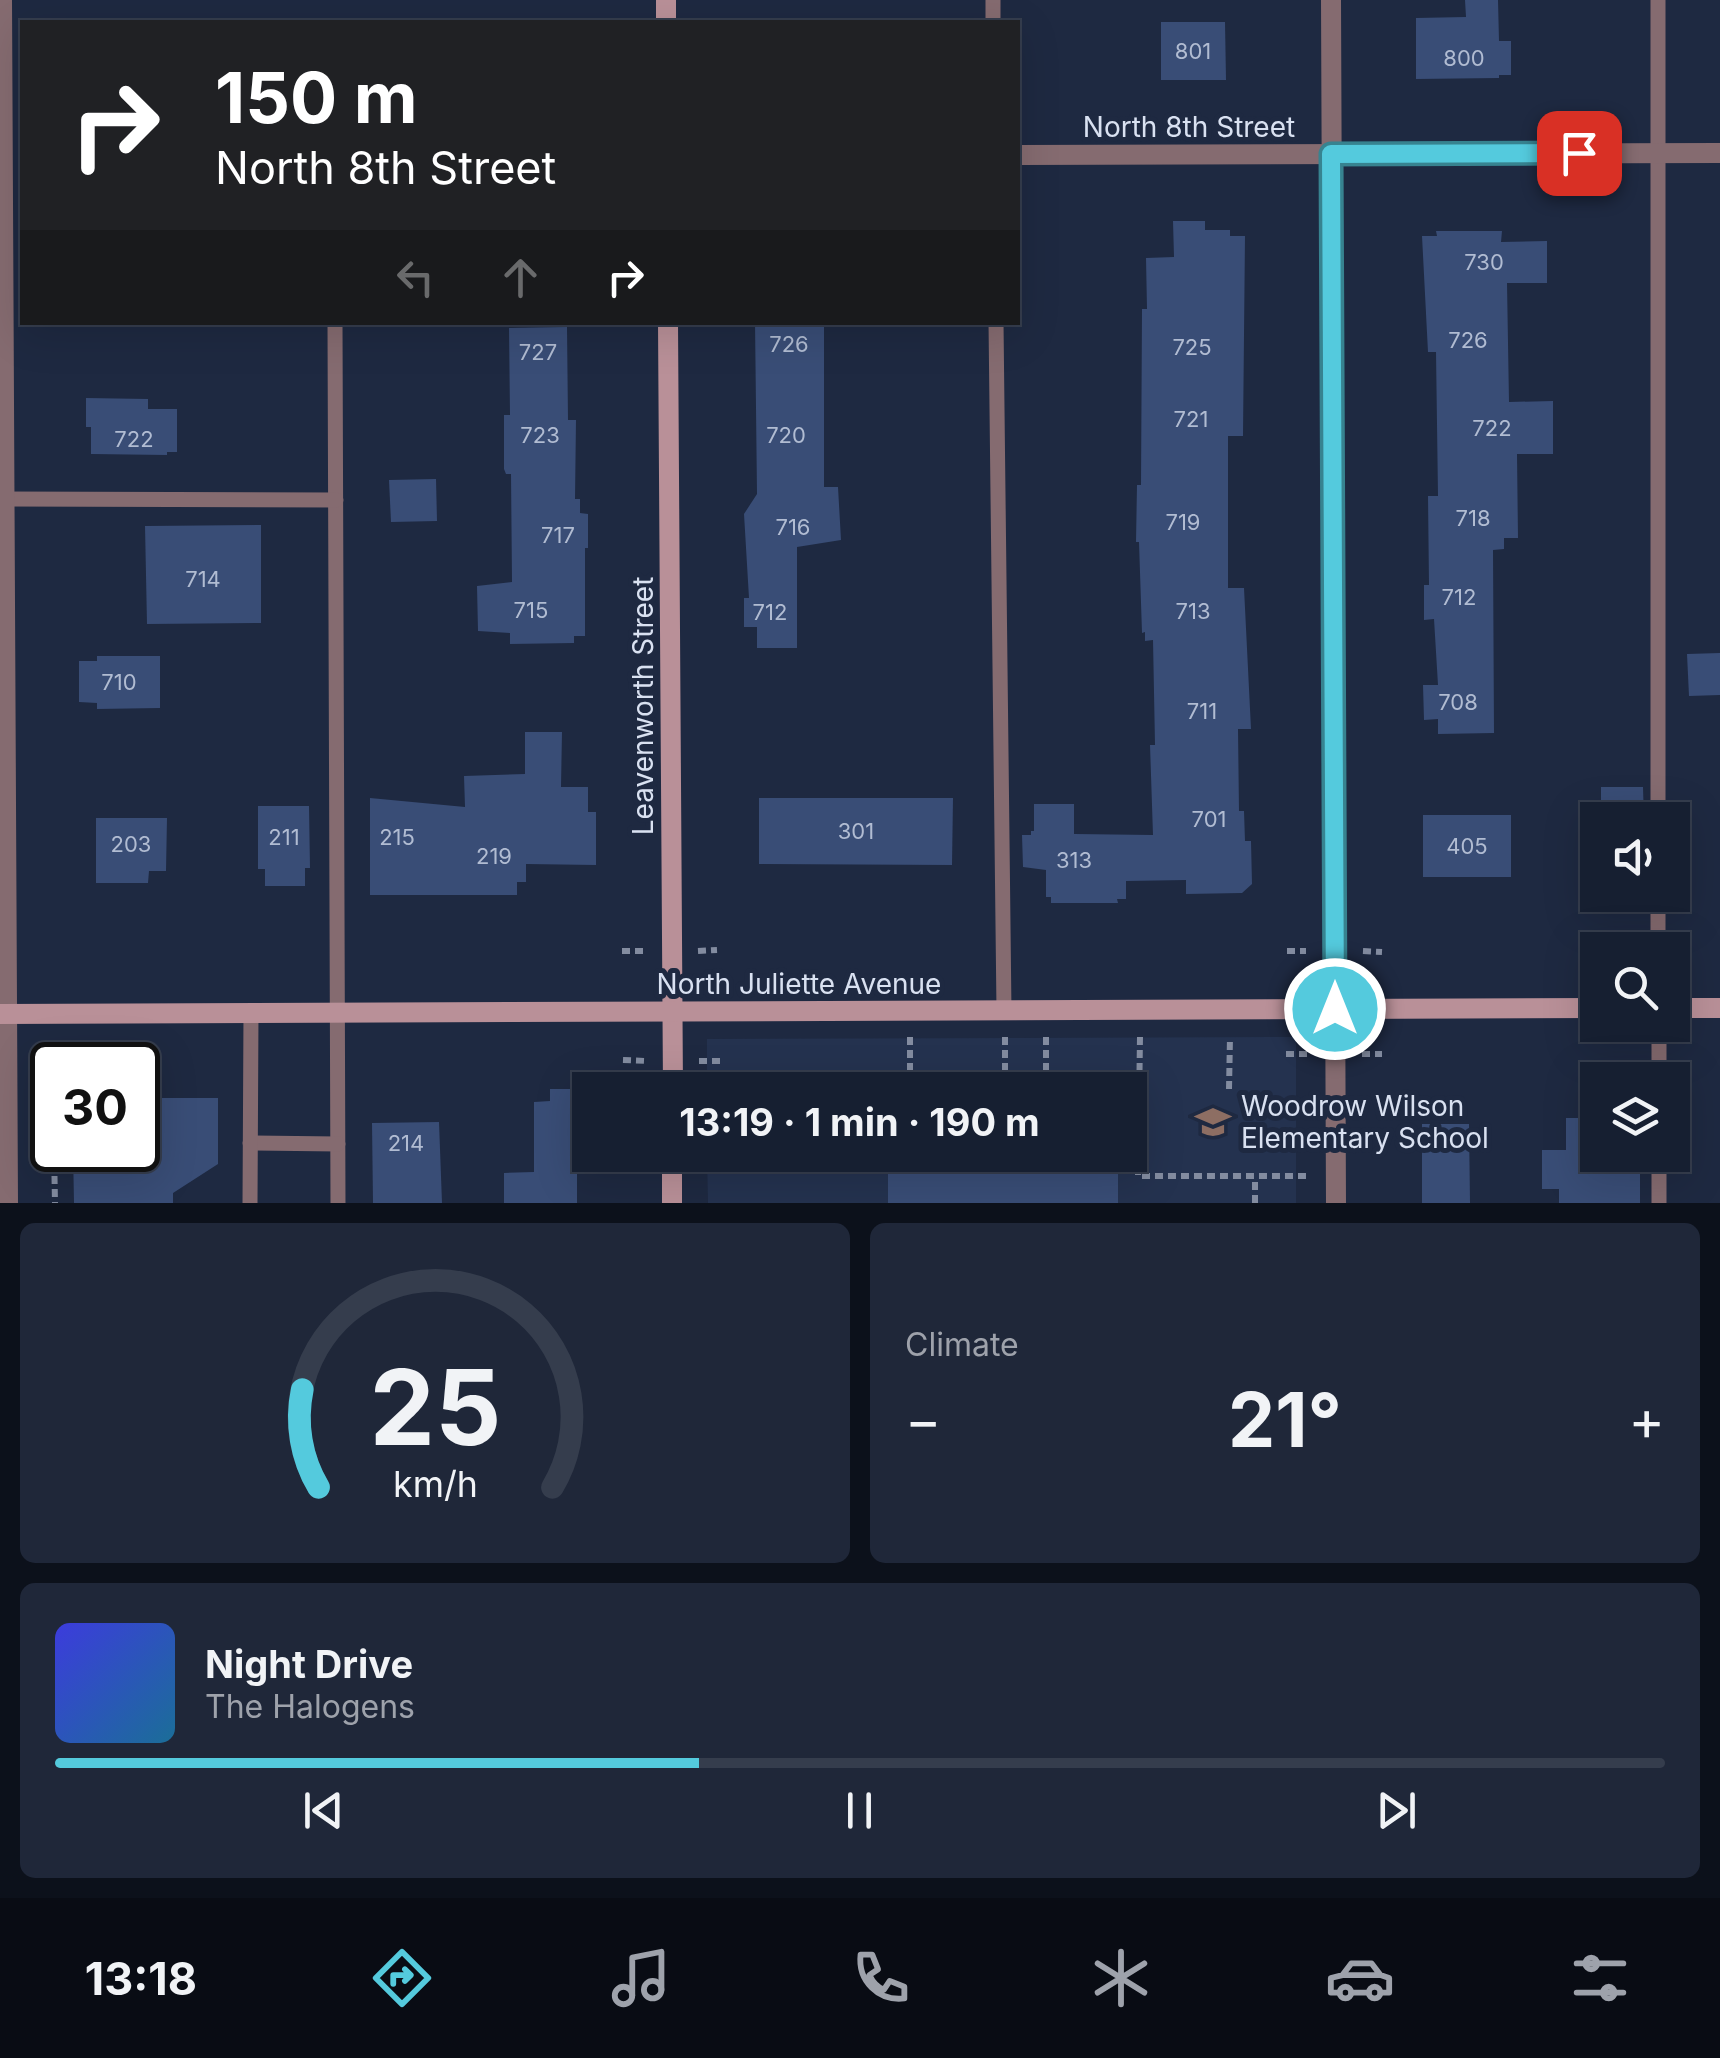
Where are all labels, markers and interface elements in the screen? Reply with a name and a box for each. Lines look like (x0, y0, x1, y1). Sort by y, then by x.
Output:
house number: 801 (1175, 38, 1211, 64)
house number: 800 (1443, 45, 1485, 71)
text: 150 m (215, 55, 418, 140)
icon: right (50, 60, 180, 190)
street label: North 8th Street (1083, 110, 1295, 144)
pin (1537, 111, 1622, 196)
icon: arrive (1552, 126, 1607, 181)
text: North 8th Street (215, 140, 556, 195)
house number: 730 (1464, 249, 1504, 275)
icon: left (388, 250, 443, 305)
icon: ahead (493, 250, 548, 305)
icon: right (598, 250, 653, 305)
house number: 726 (1448, 327, 1488, 353)
house number: 726 (769, 331, 809, 357)
house number: 725 (1172, 334, 1212, 360)
house number: 727 (519, 339, 557, 365)
house number: 721 (1174, 406, 1208, 432)
house number: 722 (1472, 415, 1512, 441)
house number: 723 (520, 422, 560, 448)
house number: 720 (766, 422, 806, 448)
house number: 722 (114, 426, 154, 452)
house number: 718 (1455, 505, 1491, 531)
house number: 719 (1165, 509, 1201, 535)
house number: 716 (775, 514, 811, 540)
house number: 717 (541, 522, 575, 548)
house number: 714 (185, 566, 221, 592)
street label: Leavenworth Street (626, 577, 660, 835)
house number: 712 (1442, 584, 1476, 610)
house number: 715 (514, 597, 548, 623)
house number: 713 (1176, 598, 1211, 624)
house number: 712 (753, 599, 787, 625)
house number: 710 (101, 669, 137, 695)
house number: 708 (1438, 689, 1478, 715)
house number: 711 (1187, 698, 1217, 724)
map controls (1580, 802, 1690, 1172)
button: sound (1580, 802, 1690, 912)
house number: 701 (1192, 806, 1226, 832)
house number: 301 (838, 818, 874, 844)
house number: 211 (268, 824, 300, 850)
house number: 215 (379, 824, 415, 850)
house number: 203 (111, 831, 151, 857)
house number: 405 (1446, 833, 1488, 859)
house number: 219 (476, 843, 512, 869)
house number: 313 (1056, 847, 1092, 873)
button: search (1580, 932, 1690, 1042)
position arrow (1283, 957, 1387, 1061)
street label: North Juliette Avenue (657, 967, 941, 1001)
speed limit sign: 30 (30, 1042, 160, 1172)
button: layers (1580, 1062, 1690, 1172)
place label: Woodrow Wilson Elementary School (1241, 1089, 1489, 1155)
text: 13:19 · 1 min · 190 m (679, 1099, 1040, 1145)
school or university icon: Woodrow Wilson Elementary School (1194, 1103, 1232, 1141)
house number: 214 (388, 1130, 424, 1156)
text: Climate (905, 1325, 1019, 1364)
text: 25 (369, 1344, 501, 1470)
text: 21° (1228, 1374, 1342, 1465)
text: − (905, 1387, 941, 1453)
text: + (1629, 1387, 1665, 1453)
text: km/h (393, 1462, 477, 1506)
text: Night Drive (205, 1641, 413, 1687)
text: The Halogens (205, 1687, 415, 1726)
icon: previous (296, 1783, 351, 1838)
icon: pause (832, 1783, 887, 1838)
icon: next (1369, 1783, 1424, 1838)
icon: directions (367, 1943, 437, 2013)
icon: music (606, 1943, 676, 2013)
icon: phone (846, 1943, 916, 2013)
icon: climate (1086, 1943, 1156, 2013)
icon: car (1325, 1943, 1395, 2013)
icon: filters (1565, 1943, 1635, 2013)
text: 13:18 (85, 1951, 197, 2006)

